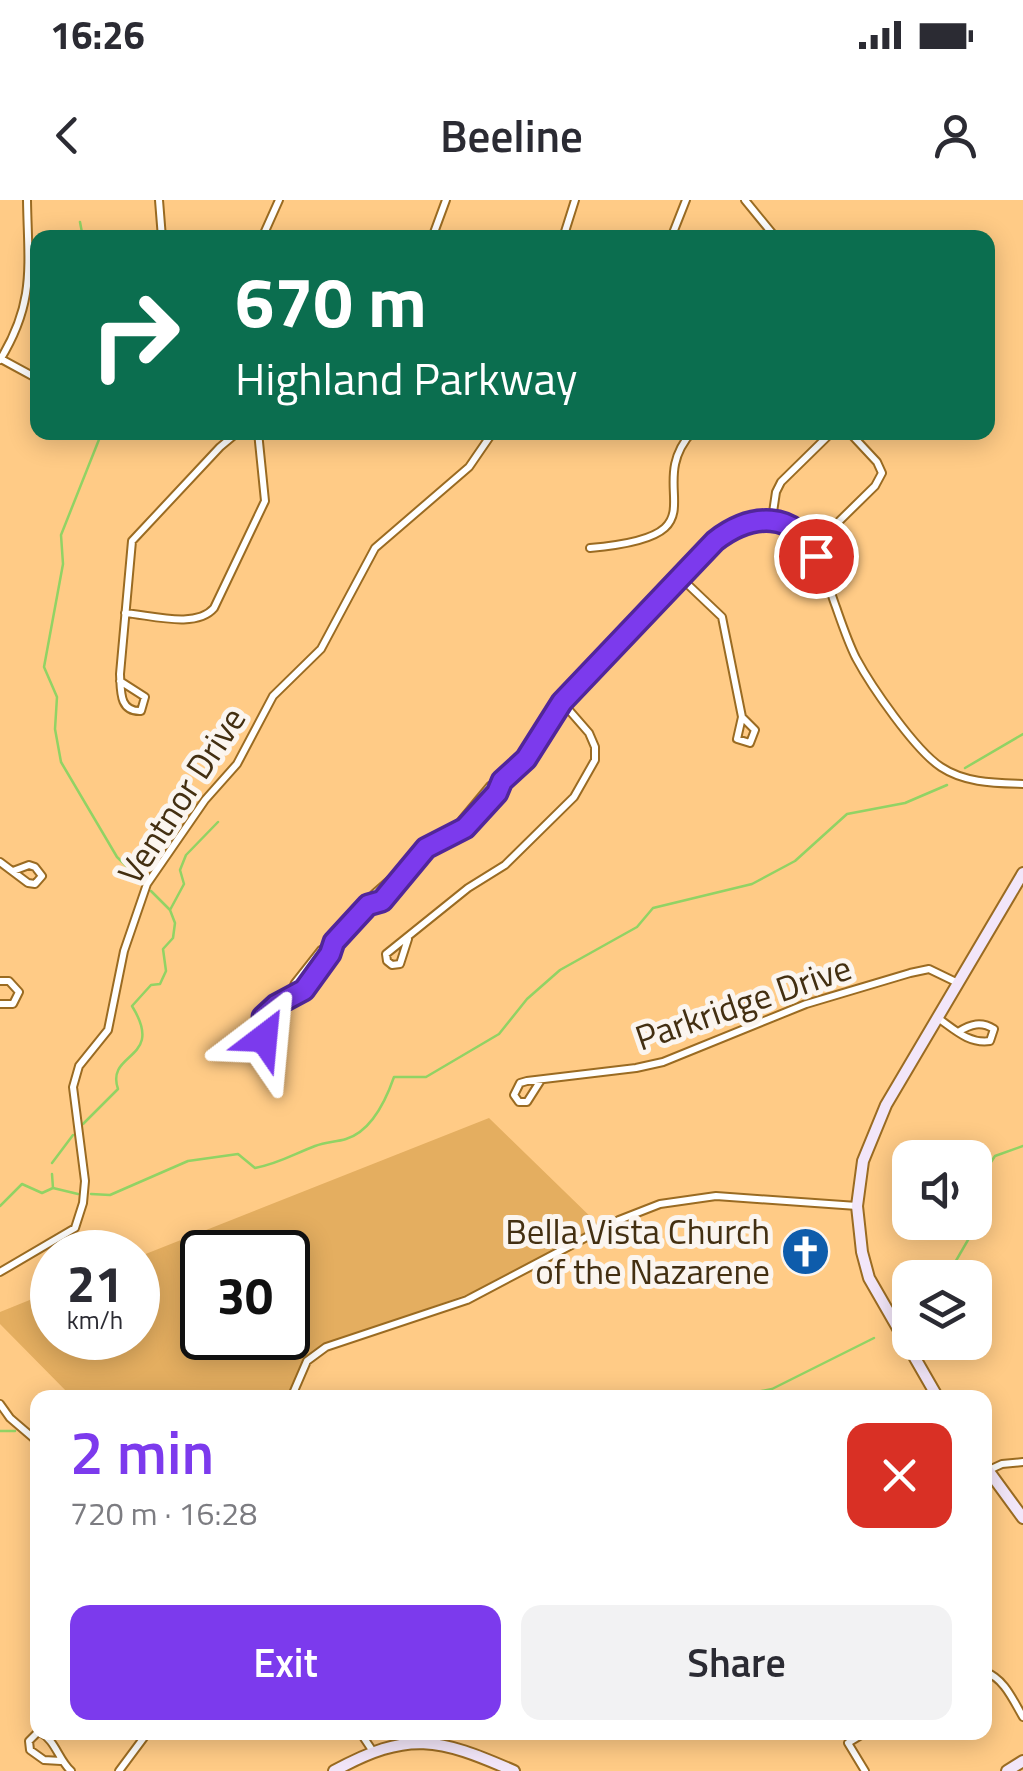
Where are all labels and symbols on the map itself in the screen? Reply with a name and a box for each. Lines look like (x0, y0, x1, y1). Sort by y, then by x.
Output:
pin (774, 514, 859, 599)
street label: Ventnor Drive (103, 696, 259, 894)
street label: Parkridge Drive (628, 940, 858, 1064)
position arrow (212, 986, 316, 1090)
place label: Bella Vista Church of the Nazarene (505, 1204, 770, 1298)
church icon: Bella Vista Church of the Nazarene (779, 1225, 831, 1277)
speed limit sign: 30 (180, 1230, 310, 1360)

